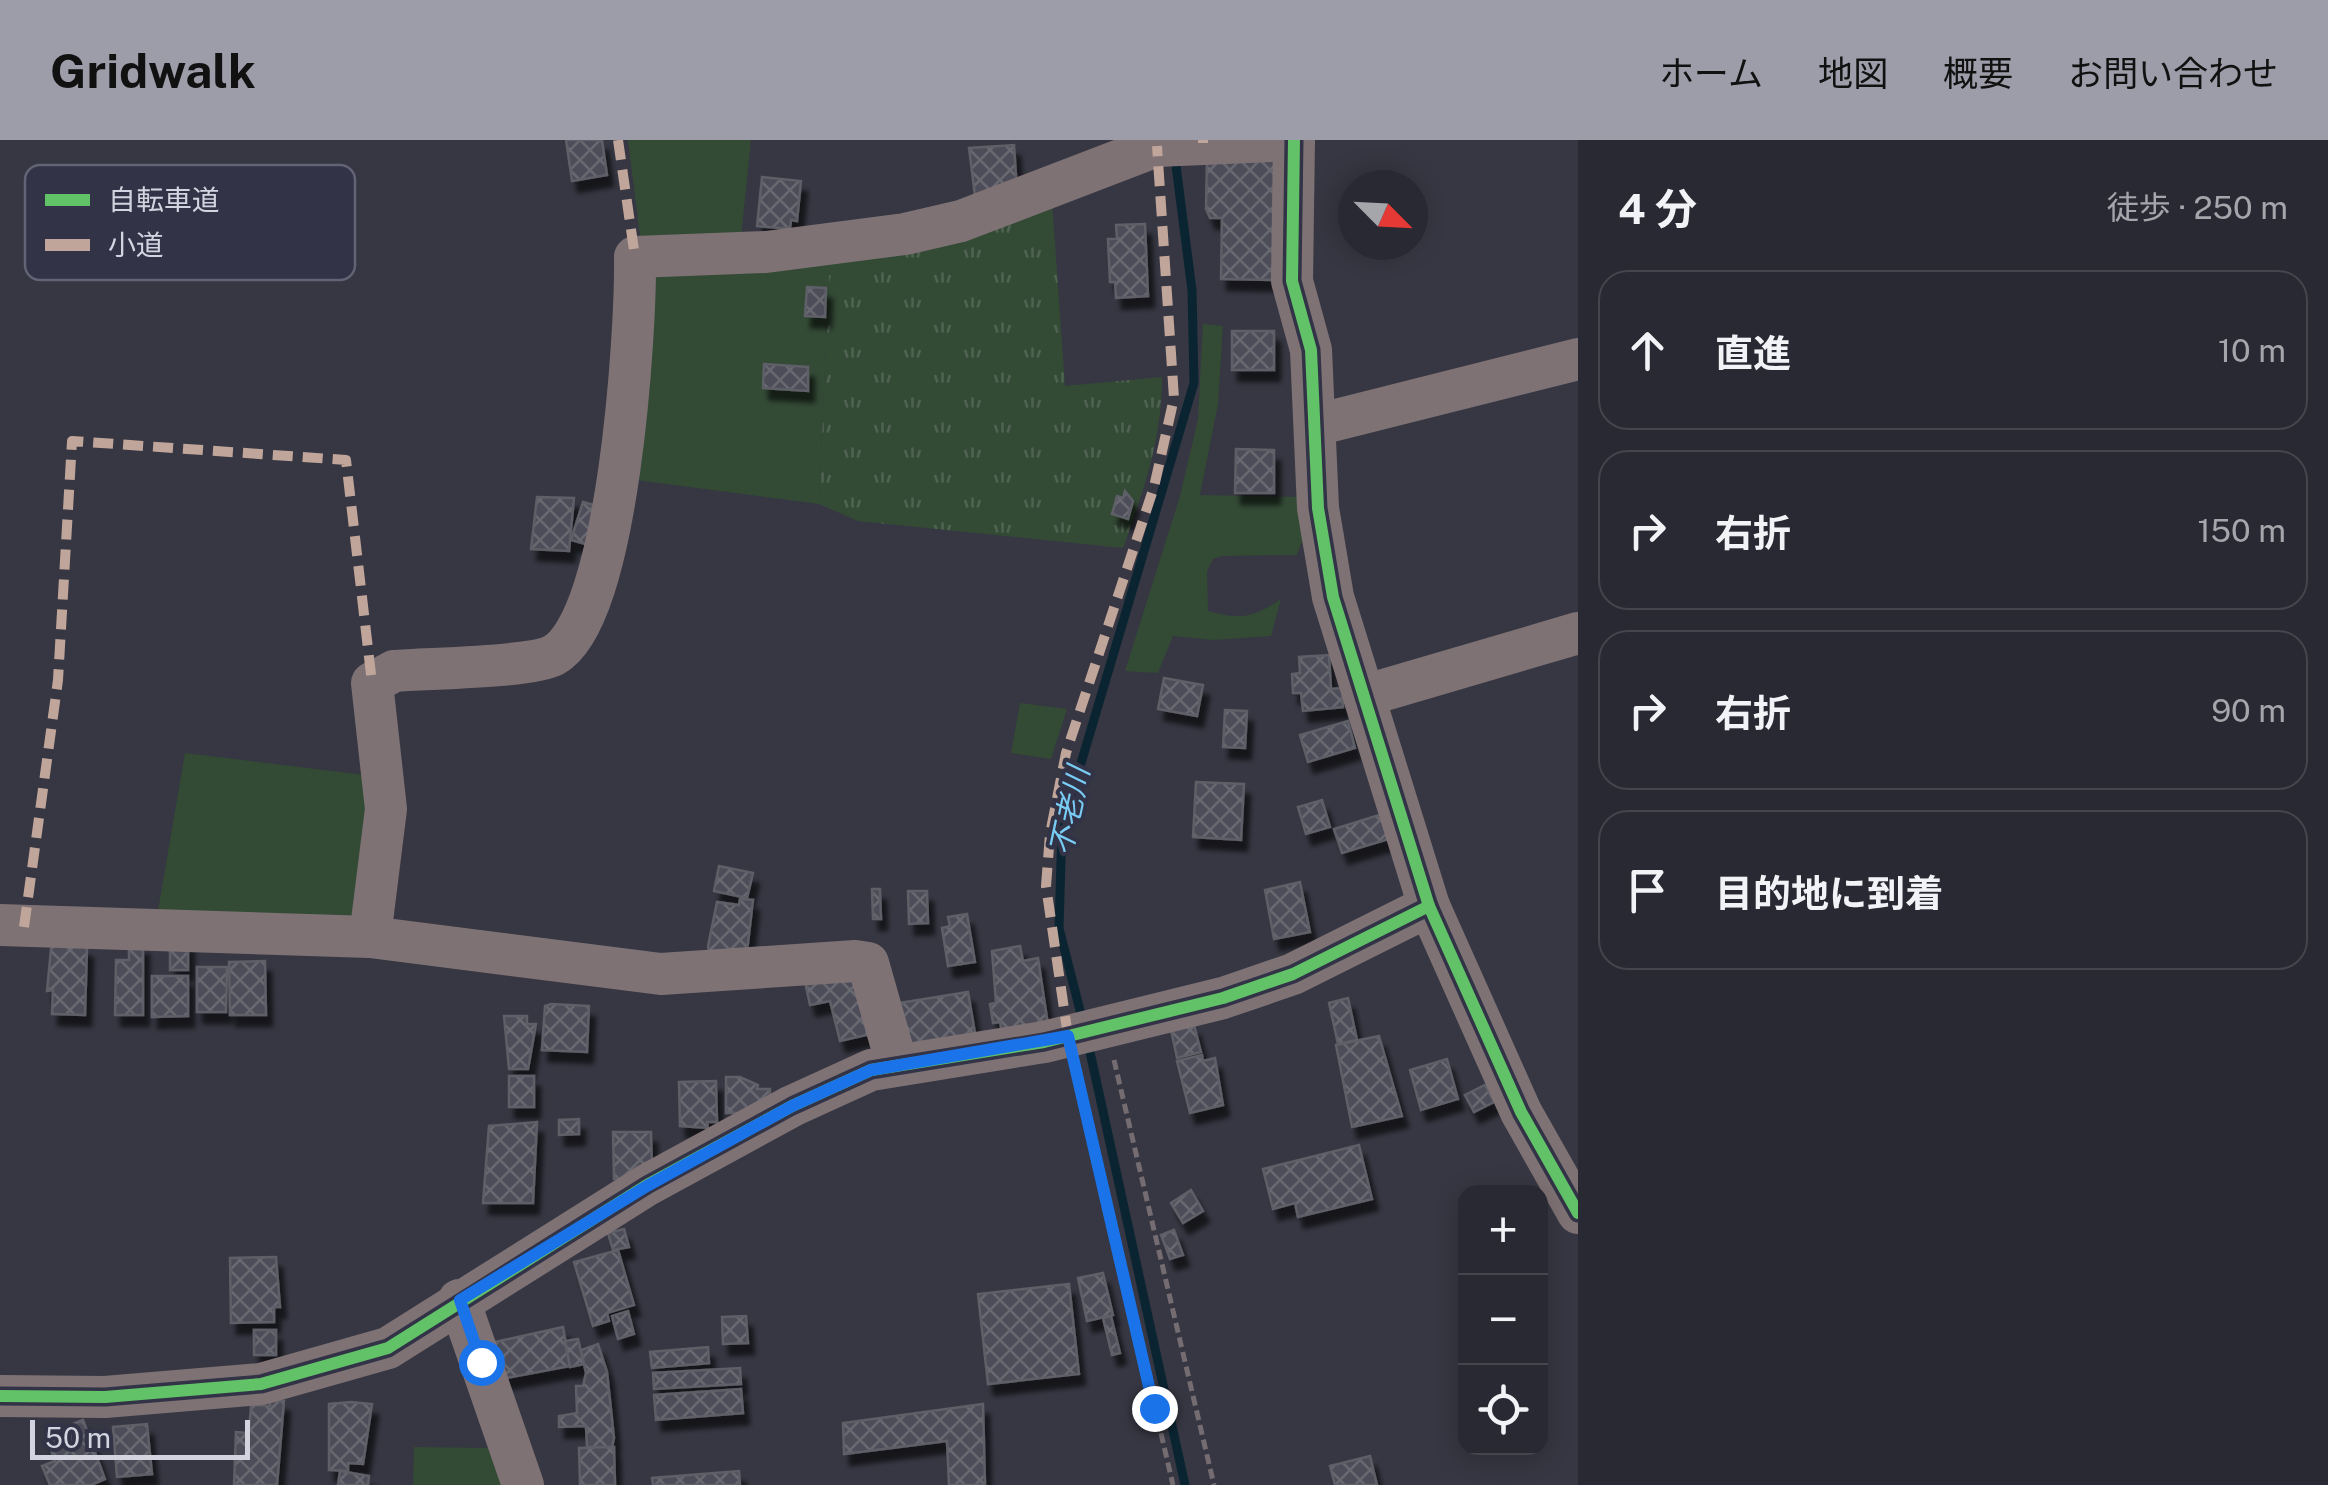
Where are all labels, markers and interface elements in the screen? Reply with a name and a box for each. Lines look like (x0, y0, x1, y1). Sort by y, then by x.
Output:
text: Gridwalk (50, 42, 256, 99)
text: ホーム (1659, 53, 1763, 94)
text: 地図 (1818, 53, 1888, 94)
text: 概要 (1943, 53, 2013, 94)
text: お問い合わせ (2068, 53, 2278, 94)
legend (25, 165, 355, 280)
north arrow (1338, 170, 1428, 260)
text: 自転車道 (108, 183, 220, 216)
text: 4 分 (1618, 184, 1697, 233)
text: 徒歩 · 250 m (2107, 189, 2288, 226)
text: 小道 (108, 228, 164, 261)
icon: ahead (1620, 323, 1675, 378)
text: 直進 (1715, 331, 1791, 376)
text: 10 m (2218, 332, 2286, 369)
icon: right (1620, 503, 1675, 558)
text: 右折 (1715, 511, 1791, 556)
text: 150 m (2197, 512, 2286, 549)
icon: right (1620, 683, 1675, 738)
text: 右折 (1715, 691, 1791, 736)
text: 90 m (2211, 692, 2286, 729)
water label: 不老川 (1042, 760, 1097, 859)
icon: arrive (1620, 863, 1675, 918)
text: 目的地に到着 (1715, 871, 1943, 916)
map controls (1458, 1185, 1548, 1455)
button: + (1458, 1185, 1548, 1275)
button: − (1458, 1275, 1548, 1365)
route start (459, 1340, 505, 1386)
button: locate (1458, 1365, 1548, 1455)
route end (1132, 1386, 1178, 1432)
scale bar (30, 1415, 250, 1460)
text: 50 m (45, 1421, 111, 1454)

